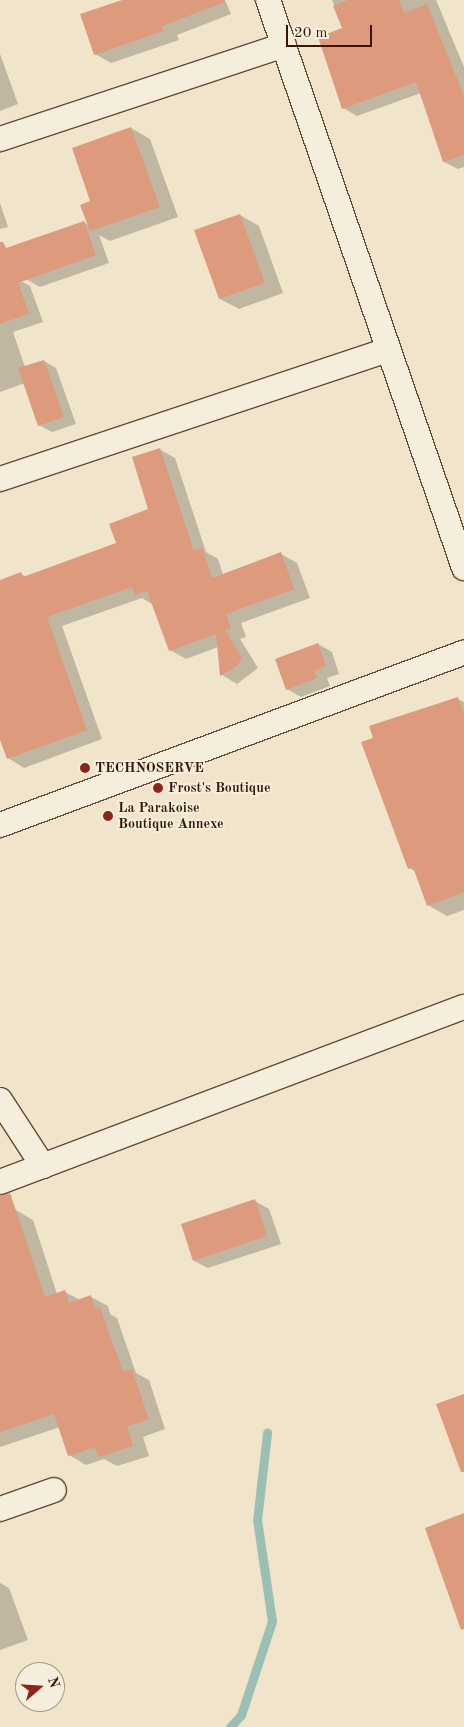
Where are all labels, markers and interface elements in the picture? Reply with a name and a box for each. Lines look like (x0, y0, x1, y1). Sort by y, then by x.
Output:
scale bar (289, 15, 375, 47)
text: 20 m (294, 26, 328, 41)
place label: TECHNOSERVE (95, 760, 204, 776)
marker: TECHNOSERVE (79, 762, 91, 774)
place label: Frost's Boutique (168, 780, 271, 796)
marker: Frost's Boutique (152, 782, 164, 794)
place label: La Parakoise Boutique Annexe (118, 800, 224, 832)
marker: La Parakoise Boutique Annexe (102, 810, 114, 822)
north arrow (15, 1662, 65, 1712)
text: N (45, 1675, 62, 1690)

